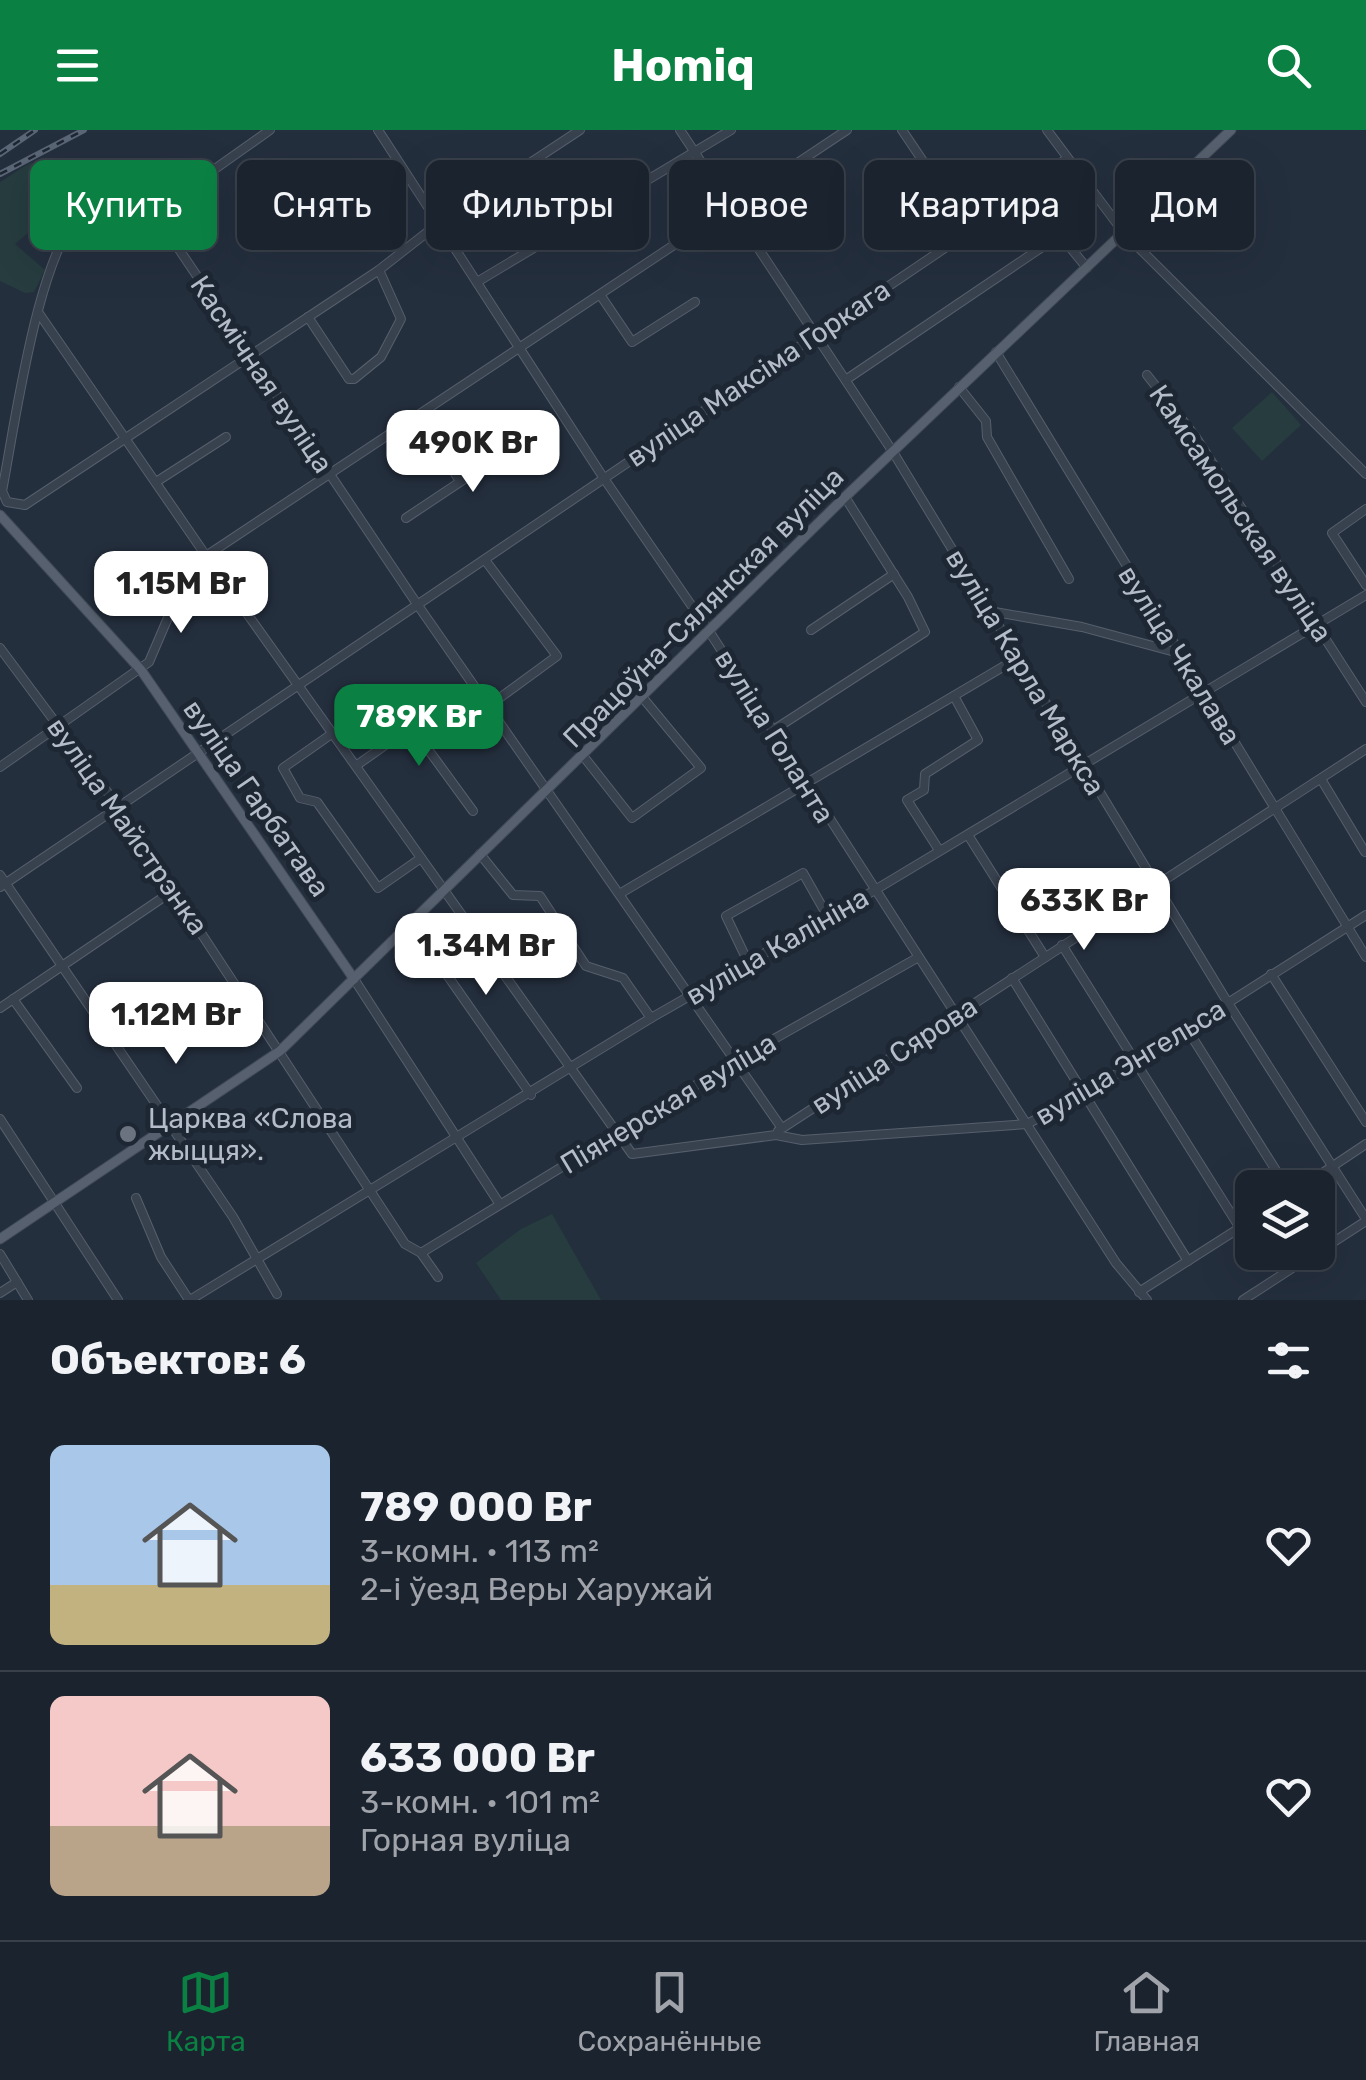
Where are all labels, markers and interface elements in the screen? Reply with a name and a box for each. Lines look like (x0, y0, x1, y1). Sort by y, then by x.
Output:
icon: menu (50, 38, 105, 93)
icon: search (1261, 38, 1316, 93)
text: Homiq (611, 39, 755, 92)
chip: Купить (30, 160, 217, 250)
chip: Снять (237, 160, 406, 250)
chip: Фильтры (426, 160, 649, 250)
chip: Новое (669, 160, 844, 250)
chip: Квартира (864, 160, 1095, 250)
chip: Дом (1115, 160, 1254, 250)
street label: Касмічная вуліца (183, 269, 340, 479)
street label: вуліца Максіма Горкага (620, 273, 896, 474)
street label: Камсамольская вуліца (1142, 379, 1339, 648)
pin: 490K Br (381, 410, 565, 495)
text: 490K Br (409, 423, 537, 461)
street label: Працоўна-Сялянская вуліца (556, 460, 850, 754)
street label: вуліца Карла Маркса (939, 543, 1112, 801)
pin: 1.15M Br (78, 551, 284, 636)
street label: вуліца Чкалава (1111, 560, 1248, 751)
text: 1.15M Br (116, 564, 246, 602)
street label: вуліца Голанта (708, 643, 841, 829)
pin: 789K Br (327, 684, 511, 769)
street label: вуліца Гарбатава (176, 694, 337, 903)
text: 789K Br (356, 697, 482, 735)
street label: вуліца Майстрэнка (40, 712, 215, 941)
pin: 633K Br (992, 868, 1176, 953)
street label: вуліца Калініна (680, 881, 875, 1012)
text: 633K Br (1020, 881, 1148, 919)
pin: 1.34M Br (383, 913, 589, 998)
text: 1.34M Br (417, 926, 555, 964)
pin: 1.12M Br (73, 982, 279, 1067)
street label: вуліца Сярова (805, 990, 983, 1121)
street label: вуліца Энгельса (1029, 993, 1231, 1132)
text: 1.12M Br (111, 995, 241, 1033)
street label: Піянерская вуліца (555, 1026, 782, 1181)
place label: Царква «Слова жыцця». (148, 1102, 353, 1167)
marker: Царква «Слова жыцця». (117, 1123, 139, 1145)
map controls (1235, 1170, 1335, 1270)
button: layers (1235, 1170, 1335, 1270)
icon: filters (1261, 1333, 1316, 1388)
text: Объектов: 6 (50, 1335, 306, 1385)
text: 789 000 Br (360, 1482, 592, 1532)
icon: home (130, 1485, 250, 1605)
icon: heart (1261, 1518, 1316, 1573)
text: 3-комн. · 113 m² (360, 1532, 599, 1570)
text: 2-і ўезд Веры Харужай (360, 1570, 713, 1608)
text: 633 000 Br (360, 1733, 595, 1783)
icon: home (130, 1736, 250, 1856)
icon: heart (1261, 1769, 1316, 1824)
text: 3-комн. · 101 m² (360, 1783, 600, 1821)
text: Горная вуліца (360, 1821, 571, 1859)
tab: Карта (166, 1965, 246, 2058)
tab: Сохранённые (578, 1965, 762, 2058)
tab: Главная (1094, 1965, 1200, 2058)

